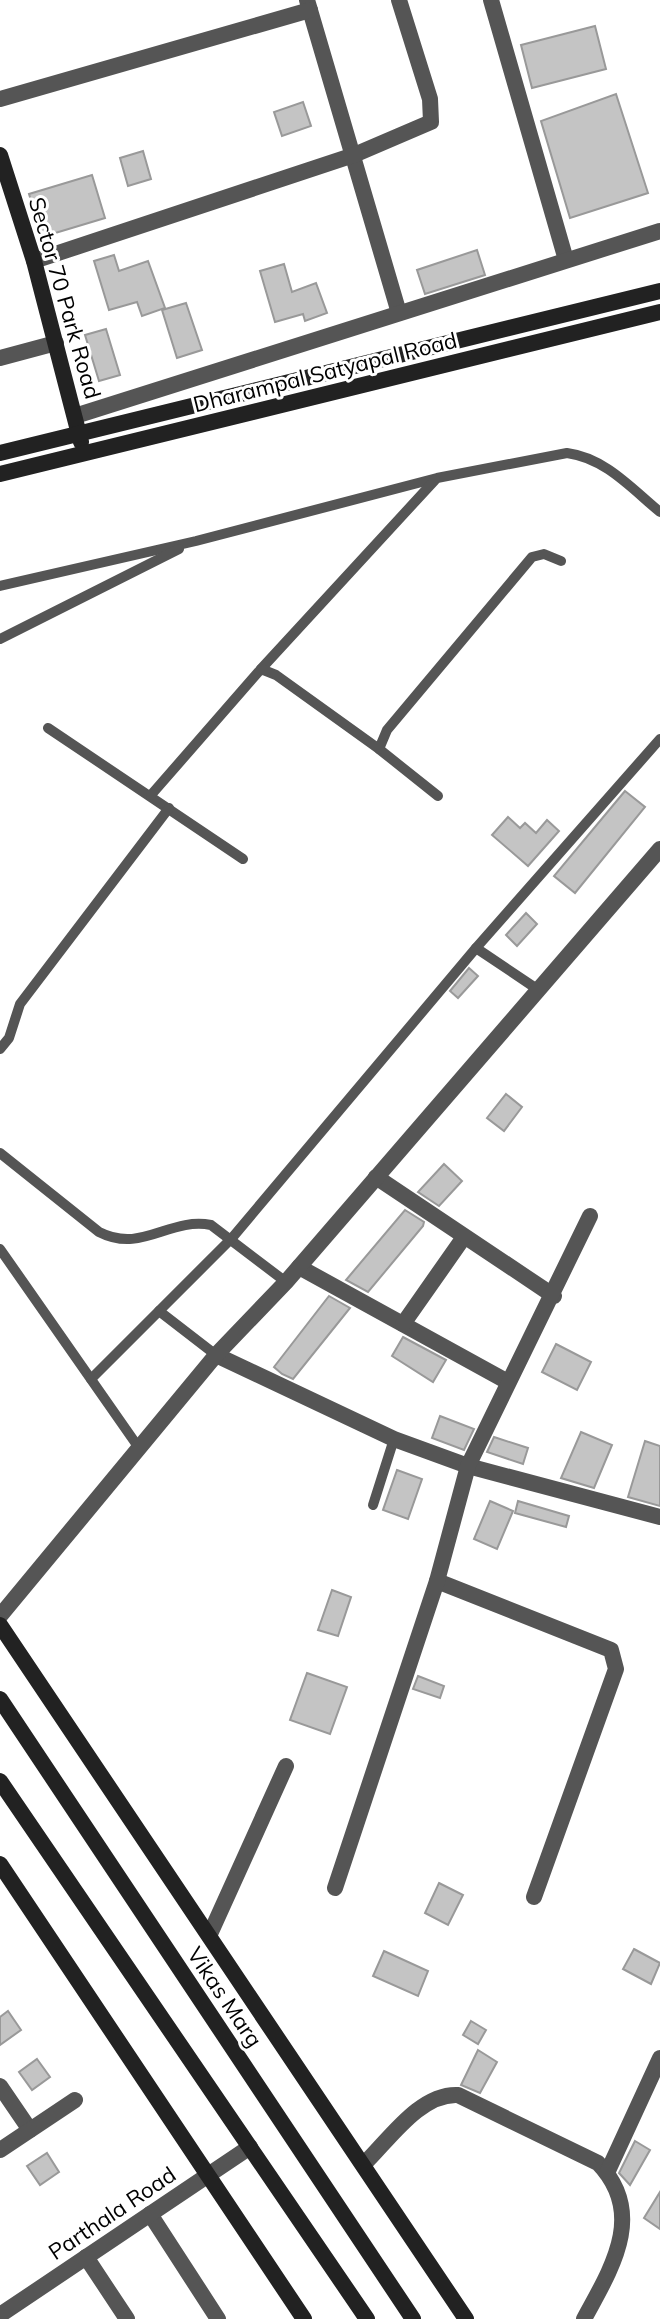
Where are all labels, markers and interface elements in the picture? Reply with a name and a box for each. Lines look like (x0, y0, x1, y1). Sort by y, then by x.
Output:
street label: Sector 70 Park Road (23, 194, 107, 402)
street label: Dharampal Satyapal Road (190, 326, 460, 418)
street label: Vikas Marg (181, 1942, 269, 2052)
street label: Parthala Road (43, 2160, 181, 2266)

